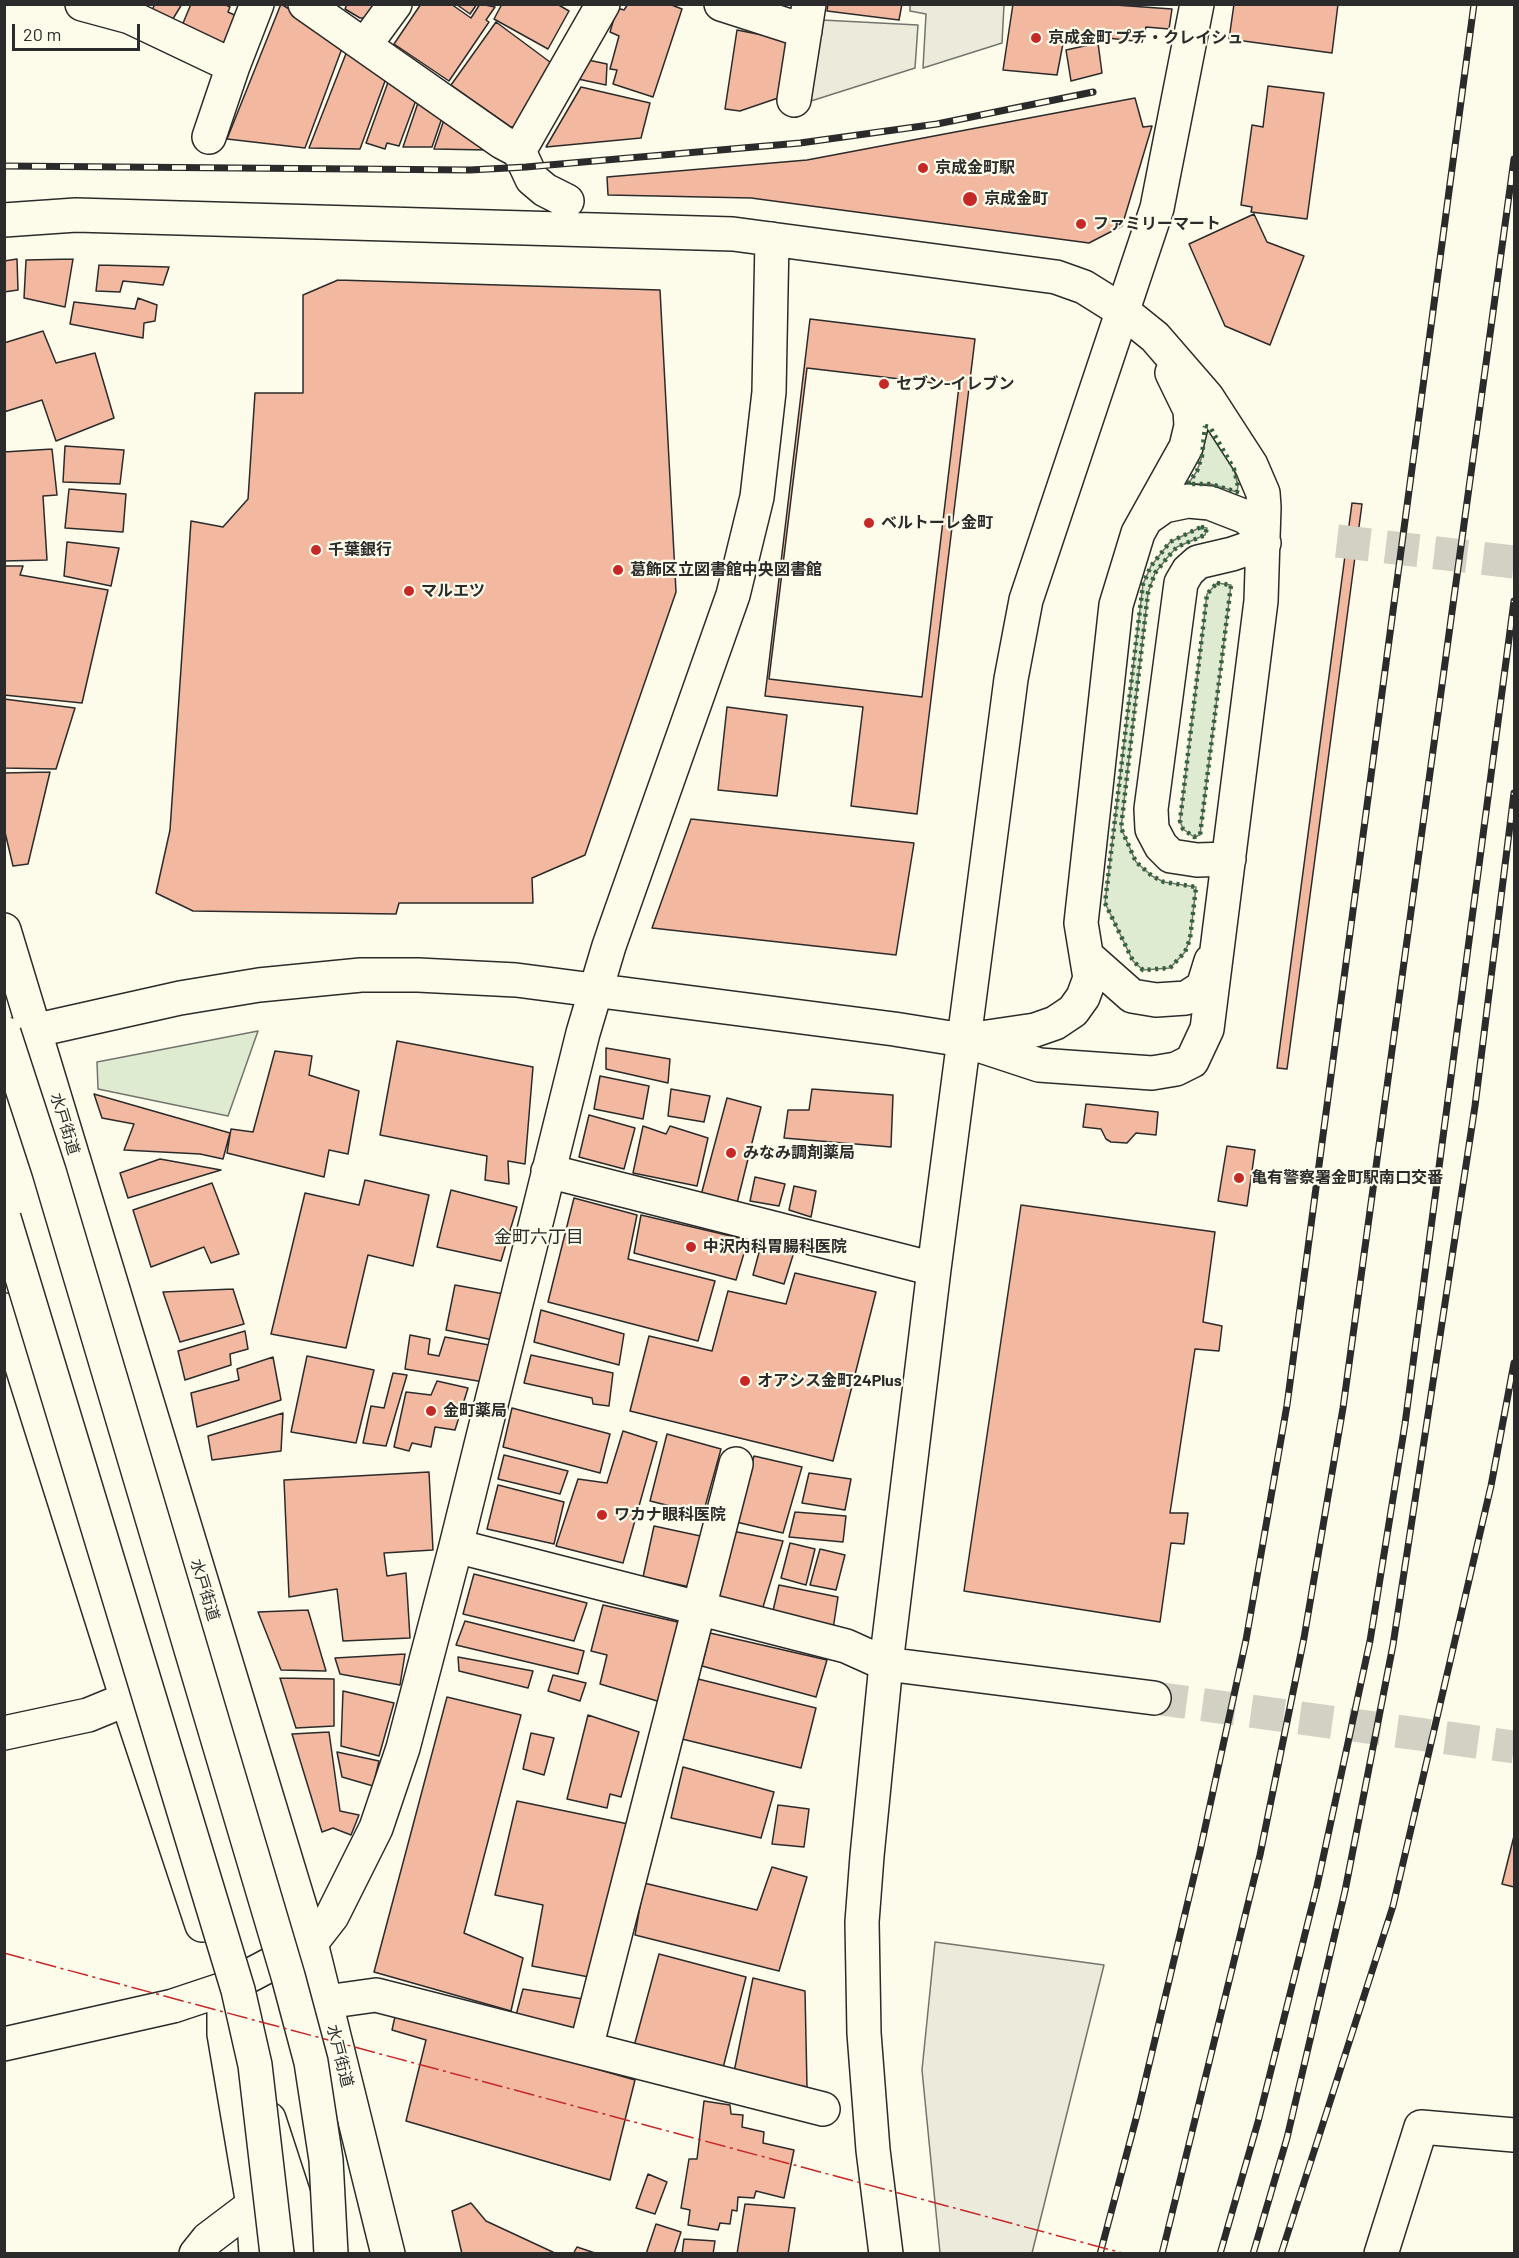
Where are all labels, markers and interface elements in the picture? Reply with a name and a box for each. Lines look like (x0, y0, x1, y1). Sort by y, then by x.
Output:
scale bar (15, 12, 142, 50)
text: 20 m (23, 23, 61, 45)
place label: 京成金町 プチ・クレイシュ (1048, 28, 1243, 48)
marker: 京成金町 プチ・クレイシュ (1029, 31, 1043, 45)
place label: 京成金町駅 (935, 158, 1015, 178)
marker: 京成金町駅 (916, 161, 930, 175)
place label: 京成金町 (984, 189, 1048, 209)
marker: 京成金町 (961, 190, 979, 208)
place label: ファミリーマート (1093, 214, 1221, 234)
marker: ファミリーマート (1074, 217, 1088, 231)
place label: セブン-イレブン (896, 374, 1015, 394)
marker: セブン-イレブン (877, 377, 891, 391)
place label: ベルトーレ金町 (881, 513, 993, 533)
marker: ベルトーレ金町 (862, 516, 876, 530)
place label: 千葉銀行 (328, 540, 392, 560)
marker: 千葉銀行 (309, 543, 323, 557)
place label: 葛飾区立図書館中央図書館 (630, 560, 822, 580)
marker: 葛飾区立図書館中央図書館 (611, 563, 625, 577)
place label: マルエツ (421, 581, 485, 601)
marker: マルエツ (402, 584, 416, 598)
street label: 水戸街道 (46, 1091, 84, 1157)
place label: みなみ調剤薬局 (743, 1143, 855, 1163)
marker: みなみ調剤薬局 (724, 1146, 738, 1160)
place label: 亀有警察署金町駅南口交番 (1251, 1168, 1443, 1188)
marker: 亀有警察署金町駅南口交番 (1232, 1171, 1246, 1185)
district label: 金町六丁目 (494, 1226, 584, 1248)
place label: 中沢内科胃腸科医院 (703, 1237, 847, 1257)
marker: 中沢内科胃腸科医院 (684, 1240, 698, 1254)
place label: オアシス金町24Plus (757, 1371, 902, 1391)
marker: オアシス金町24Plus (738, 1374, 752, 1388)
place label: 金町薬局 (443, 1401, 507, 1421)
marker: 金町薬局 (424, 1404, 438, 1418)
place label: ワカナ眼科医院 (614, 1505, 726, 1525)
marker: ワカナ眼科医院 (595, 1508, 609, 1522)
street label: 水戸街道 (186, 1557, 224, 1623)
street label: 水戸街道 (323, 2023, 357, 2089)

